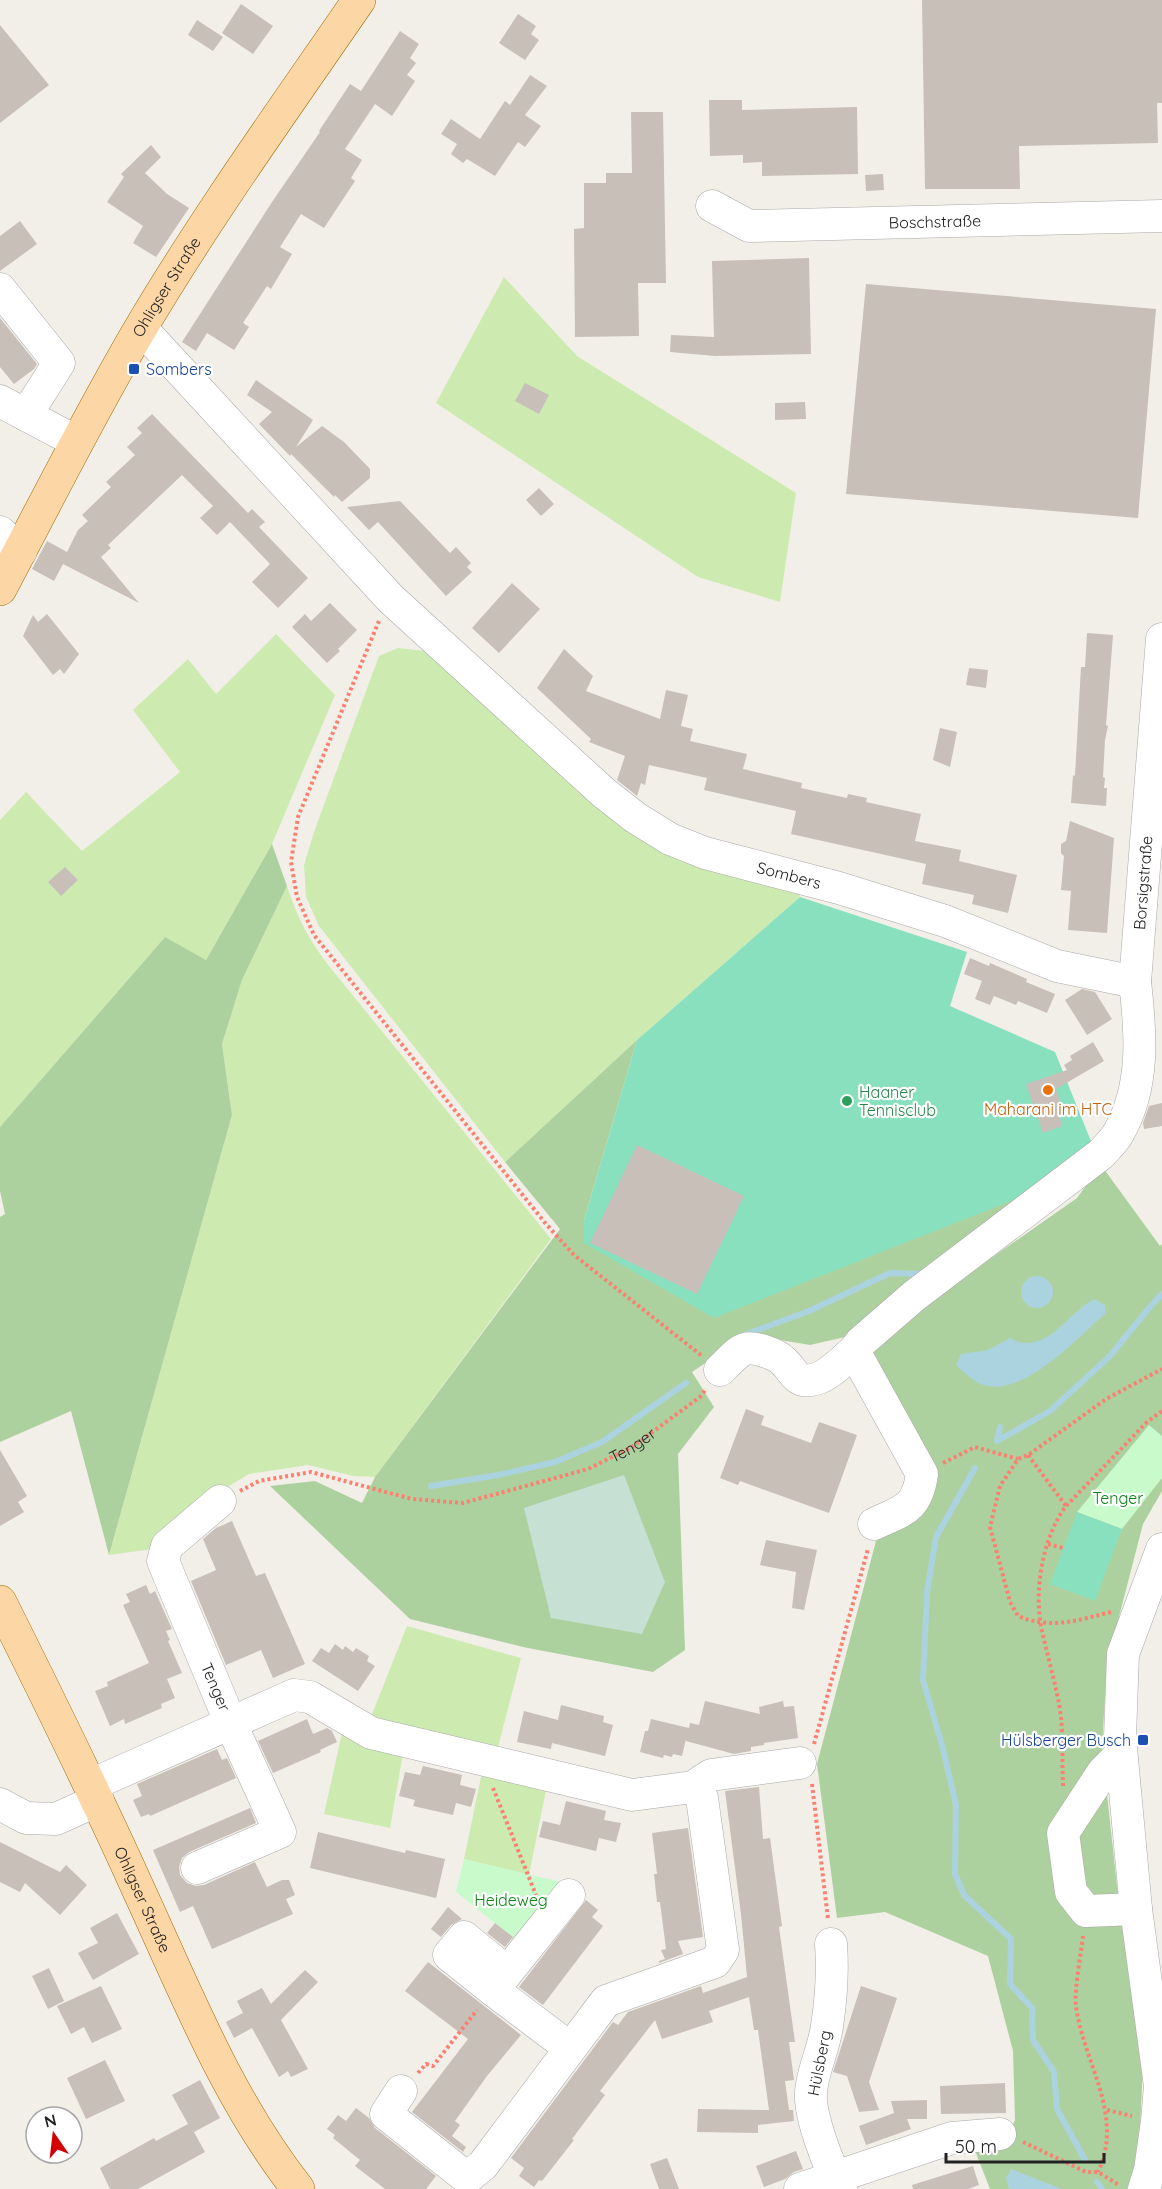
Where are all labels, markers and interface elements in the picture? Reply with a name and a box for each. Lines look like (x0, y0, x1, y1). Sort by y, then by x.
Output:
street label: Boschstraße (888, 210, 981, 233)
street label: Ohligser Straße (128, 233, 205, 341)
place label: Sombers (146, 359, 212, 379)
marker: Sombers (127, 362, 141, 376)
street label: Borsigstraße (1129, 835, 1156, 931)
street label: Sombers (755, 857, 823, 893)
place label: Haaner Tennisclub (859, 1082, 936, 1120)
marker: Maharani im HTC (1041, 1083, 1055, 1097)
marker: Haaner Tennisclub (840, 1094, 854, 1108)
place label: Maharani im HTC (984, 1099, 1112, 1119)
street label: Tenger (606, 1423, 660, 1467)
park label: Tenger (1093, 1488, 1143, 1508)
street label: Tenger (197, 1660, 235, 1714)
place label: Hülsberger Busch (1001, 1730, 1131, 1750)
marker: Hülsberger Busch (1136, 1733, 1150, 1747)
street label: Ohligser Straße (110, 1843, 176, 1956)
park label: Heideweg (474, 1890, 548, 1910)
street label: Hülsberg (803, 2028, 835, 2098)
north arrow (24, 2105, 84, 2165)
text: N (42, 2109, 58, 2132)
scale bar (946, 2126, 1104, 2164)
text: 50 m (955, 2135, 997, 2158)

